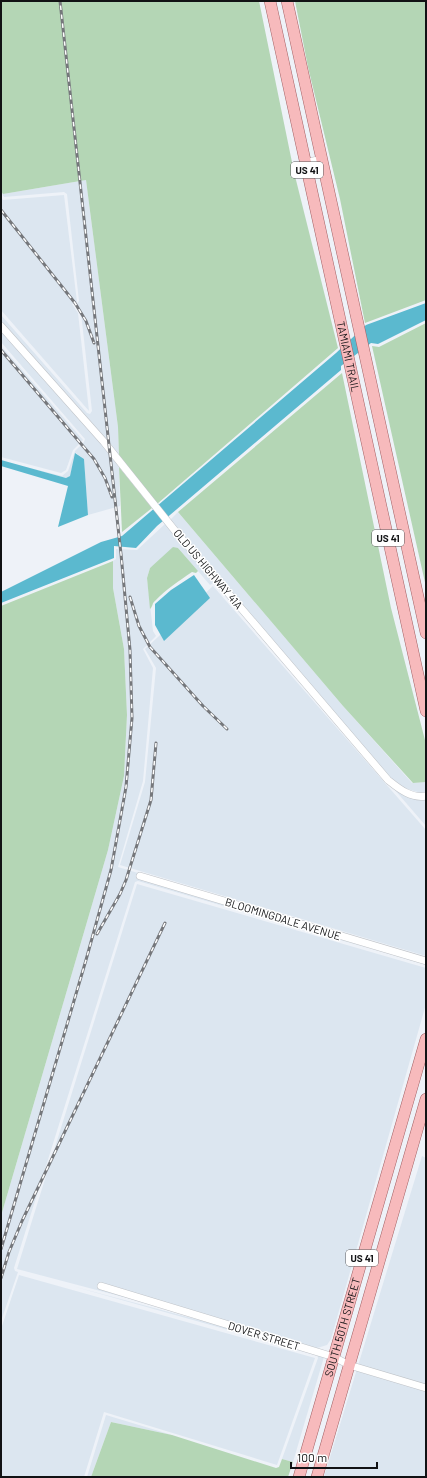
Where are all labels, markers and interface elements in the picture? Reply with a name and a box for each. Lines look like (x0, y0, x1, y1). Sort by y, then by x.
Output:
road number: US 41 (291, 162, 323, 178)
street label: TAMIAMI TRAIL (335, 320, 363, 393)
street label: OLD US HIGHWAY 41A (171, 526, 246, 612)
road number: US 41 (372, 530, 404, 546)
street label: BLOOMINGDALE AVENUE (224, 895, 343, 942)
road number: US 41 (346, 1250, 378, 1266)
street label: SOUTH 50TH STREET (321, 1276, 362, 1378)
street label: DOVER STREET (227, 1318, 302, 1353)
scale bar (291, 1444, 377, 1470)
text: 100 m (297, 1450, 327, 1464)

